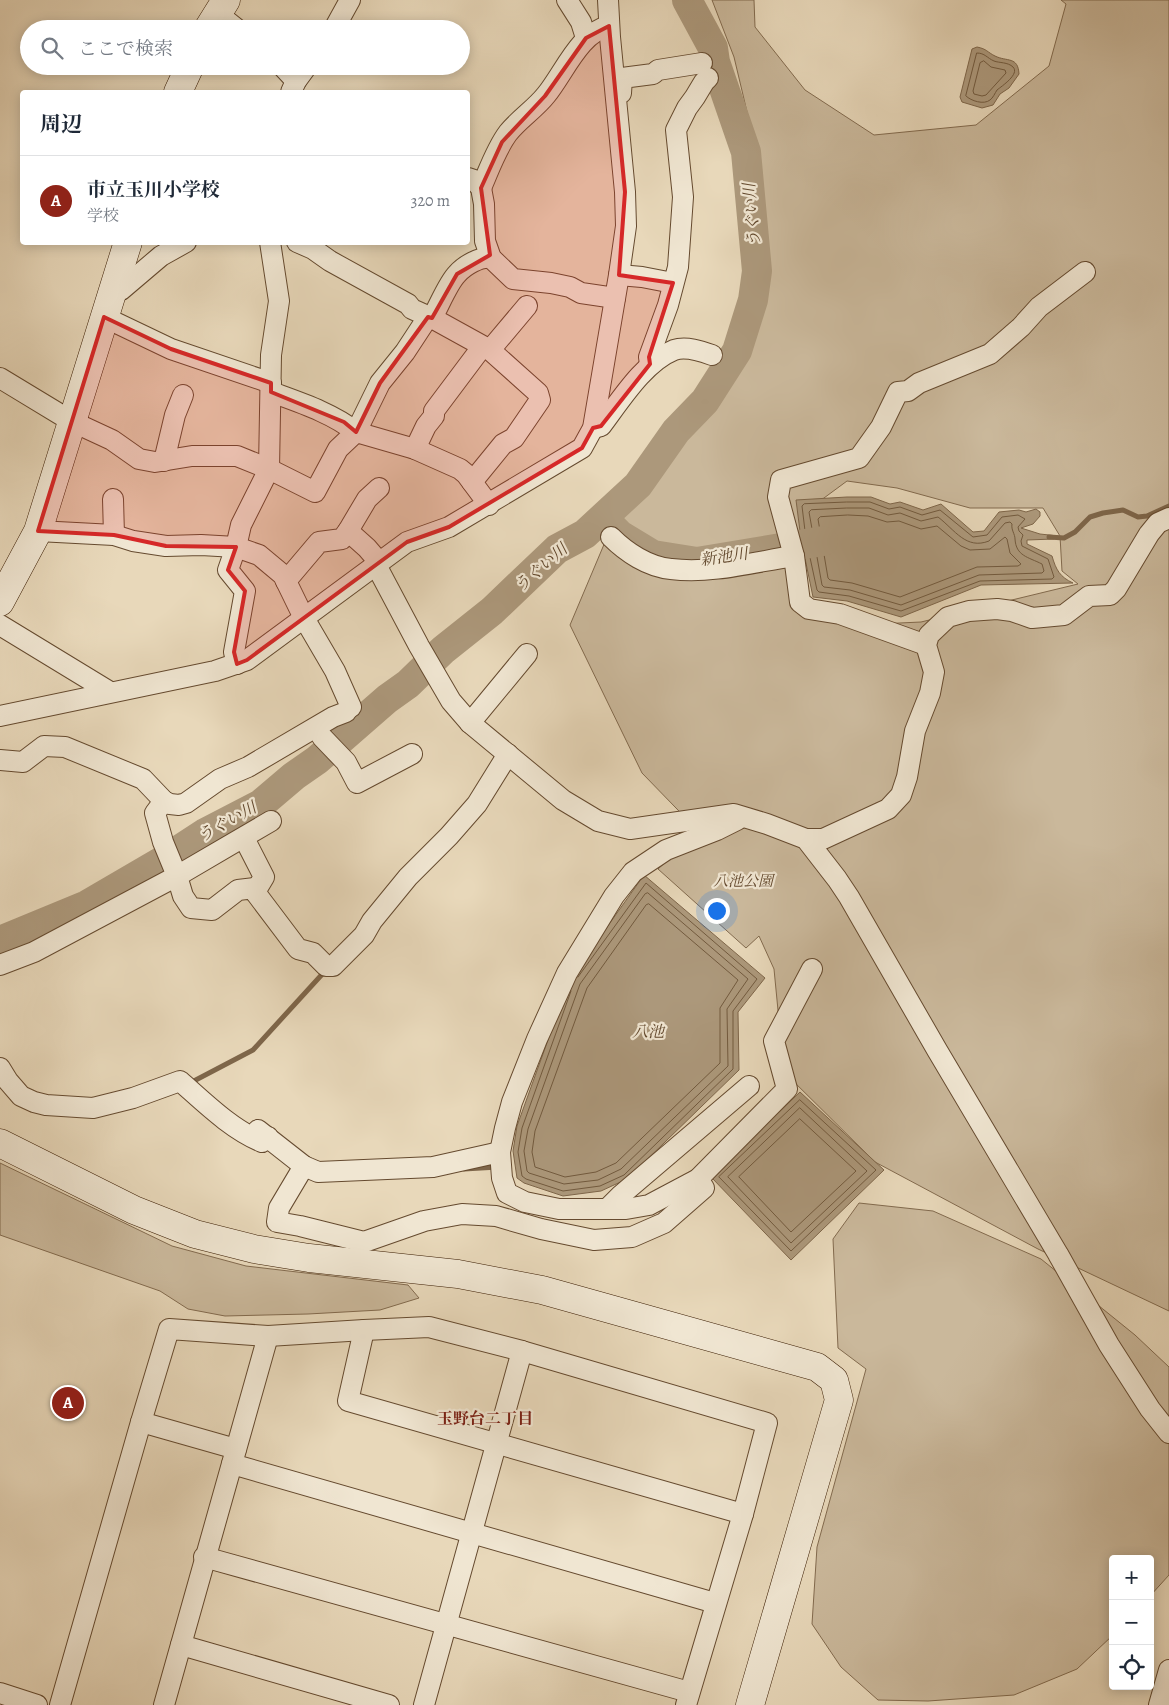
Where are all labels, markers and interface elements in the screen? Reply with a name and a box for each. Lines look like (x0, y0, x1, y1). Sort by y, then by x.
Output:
search box (20, 20, 470, 75)
icon: search (38, 34, 66, 62)
text: ここで検索 (78, 36, 173, 62)
text: 周辺 (40, 110, 82, 138)
text: 市立玉川小学校 (87, 177, 220, 203)
water label: うぐい川 (738, 180, 766, 248)
text: A (51, 190, 61, 212)
text: 320 m (411, 190, 450, 212)
text: 学校 (87, 205, 119, 227)
water label: うぐい川 (510, 537, 574, 597)
water label: 新池川 (699, 542, 751, 571)
water label: うぐい川 (194, 796, 262, 847)
park label: 八池公園 (713, 871, 776, 891)
your location (704, 898, 730, 924)
water label: 八池 (632, 1021, 666, 1043)
pin: A (52, 1384, 84, 1422)
district label: 玉野台二丁目 (437, 1408, 533, 1430)
map controls (1109, 1555, 1154, 1690)
button: + (1109, 1555, 1154, 1600)
button: − (1109, 1600, 1154, 1645)
button: locate (1109, 1645, 1154, 1690)

